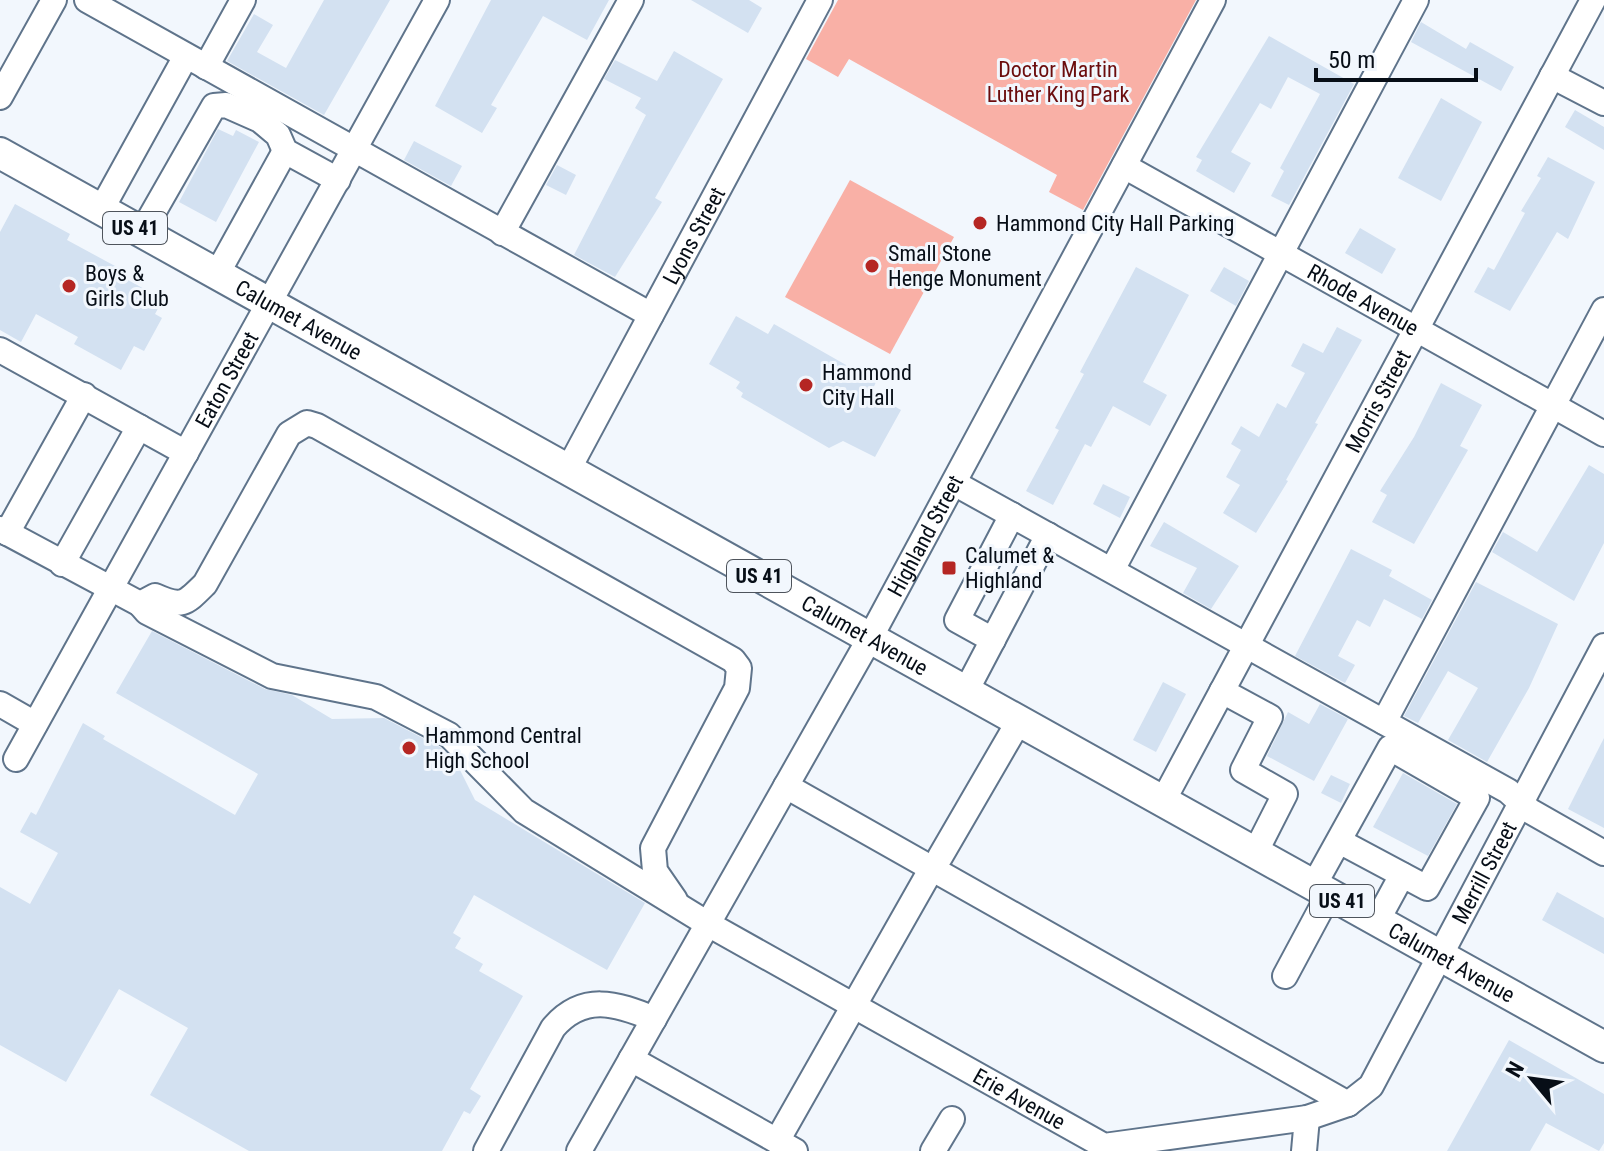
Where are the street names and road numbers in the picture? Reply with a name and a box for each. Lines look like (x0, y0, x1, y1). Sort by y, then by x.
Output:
street label: Lyons Street (658, 183, 730, 288)
road number: US 41 (103, 212, 167, 244)
street label: Rhode Avenue (1303, 259, 1423, 340)
street label: Calumet Avenue (231, 274, 366, 365)
street label: Eaton Street (190, 327, 263, 432)
street label: Morris Street (1340, 345, 1415, 457)
street label: Highland Street (882, 471, 968, 601)
road number: US 41 (727, 560, 791, 592)
street label: Calumet Avenue (797, 590, 932, 680)
street label: Merrill Street (1447, 817, 1521, 928)
road number: US 41 (1310, 885, 1374, 917)
street label: Calumet Avenue (1384, 917, 1519, 1007)
street label: Erie Avenue (969, 1063, 1070, 1134)

